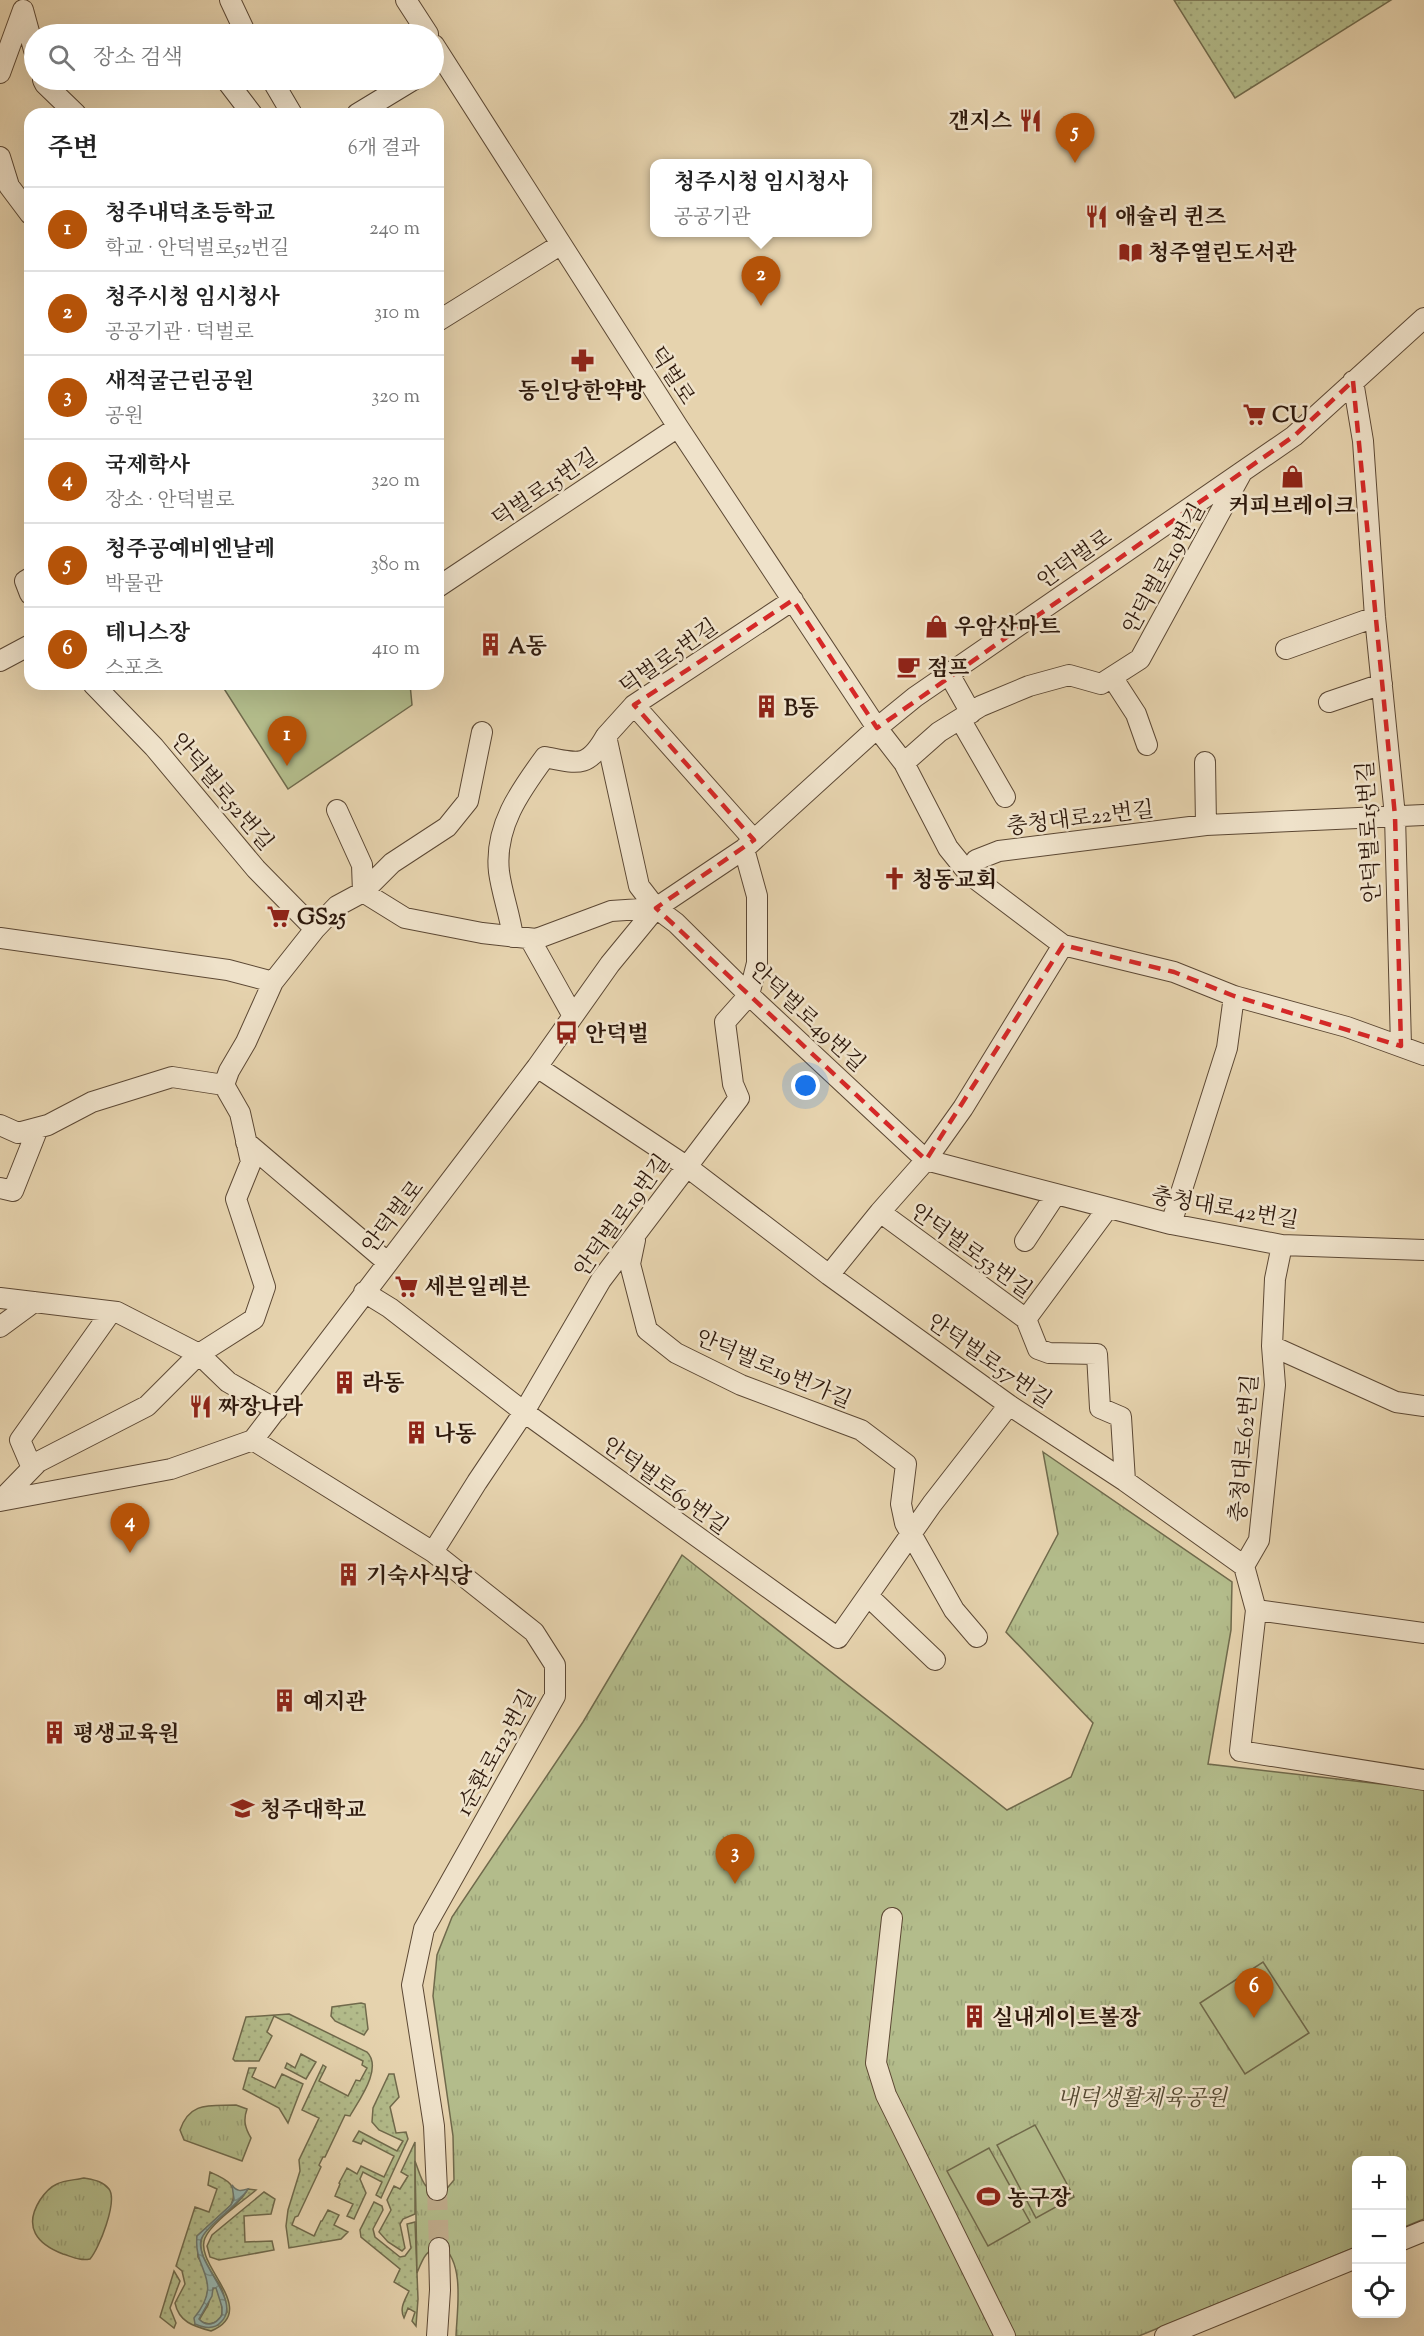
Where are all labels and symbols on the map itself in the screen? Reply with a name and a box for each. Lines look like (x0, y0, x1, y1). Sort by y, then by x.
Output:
place label: 갠지스 (948, 107, 1012, 139)
restaurant icon: 갠지스 (1017, 107, 1043, 133)
pin: 5 (1056, 114, 1094, 163)
restaurant icon: 애슐리 퀸즈 (1084, 203, 1110, 229)
place label: 애슐리 퀸즈 (1115, 203, 1226, 235)
library icon: 청주열린도서관 (1117, 239, 1143, 265)
place label: 청주열린도서관 (1148, 239, 1298, 271)
pin: 2 (742, 256, 780, 306)
street label: 덕벌로 (640, 341, 701, 412)
pharmacy icon: 동인당한약방 (569, 348, 595, 374)
place label: 동인당한약방 (518, 377, 647, 409)
supermarket icon: CU (1241, 401, 1267, 427)
place label: CU (1272, 401, 1308, 433)
street label: 덕벌로15번길 (486, 442, 605, 537)
shop icon: 커피브레이크 (1279, 463, 1305, 489)
place label: 커피브레이크 (1228, 492, 1356, 524)
street label: 안덕벌로19번길 (1116, 498, 1215, 641)
street label: 안덕벌로 (1032, 523, 1120, 598)
street label: 덕벌로5번길 (614, 613, 726, 704)
shop icon: 우암산마트 (923, 613, 949, 639)
place label: 우암산마트 (954, 613, 1061, 645)
building icon: A동 (477, 632, 503, 658)
place label: A동 (508, 632, 547, 664)
cafe icon: 점프 (896, 654, 922, 680)
place label: 점프 (927, 654, 970, 686)
building icon: B동 (753, 694, 779, 720)
place label: B동 (784, 694, 819, 726)
pin: 1 (268, 716, 306, 766)
street label: 안덕벌로52번길 (162, 727, 280, 859)
street label: 안덕벌로15번길 (1351, 760, 1391, 904)
street label: 충청대로22번길 (1005, 795, 1156, 845)
church icon: 청동교회 (881, 866, 907, 892)
place label: 청동교회 (912, 866, 997, 898)
supermarket icon: GS25 (266, 903, 292, 929)
place label: GS25 (297, 903, 346, 935)
street label: 안덕벌로49번길 (741, 956, 871, 1081)
bus stop icon: 안덕벌 (554, 1020, 580, 1046)
place label: 안덕벌 (585, 1020, 649, 1052)
your location (791, 1071, 820, 1100)
street label: 안덕벌로19번길 (568, 1149, 679, 1285)
street label: 안덕벌로 (356, 1174, 433, 1261)
street label: 충청대로42번길 (1148, 1181, 1301, 1239)
street label: 안덕벌로53번길 (903, 1197, 1038, 1308)
supermarket icon: 세븐일레븐 (393, 1273, 419, 1299)
place label: 세븐일레븐 (424, 1273, 530, 1305)
street label: 안덕벌로57번길 (919, 1307, 1057, 1417)
street label: 안덕벌로19번가길 (690, 1323, 856, 1418)
building icon: 라동 (331, 1369, 357, 1395)
place label: 라동 (362, 1369, 405, 1401)
street label: 충청대로62번길 (1224, 1373, 1268, 1524)
restaurant icon: 짜장나라 (187, 1393, 213, 1419)
place label: 짜장나라 (218, 1393, 304, 1425)
building icon: 나동 (403, 1420, 429, 1446)
place label: 나동 (434, 1420, 477, 1452)
street label: 안덕벌로69번길 (595, 1431, 734, 1544)
pin: 4 (110, 1504, 150, 1553)
building icon: 기숙사식당 (335, 1562, 361, 1588)
place label: 기숙사식당 (366, 1562, 473, 1594)
street label: 1순환로123번길 (450, 1684, 546, 1823)
building icon: 예지관 (272, 1688, 298, 1714)
place label: 예지관 (303, 1688, 368, 1720)
building icon: 평생교육원 (42, 1720, 68, 1746)
place label: 평생교육원 (73, 1720, 179, 1752)
school or university icon: 청주대학교 (229, 1796, 255, 1822)
place label: 청주대학교 (260, 1796, 366, 1828)
pin: 3 (716, 1834, 754, 1884)
pin: 6 (1234, 1968, 1274, 2018)
building icon: 실내게이트볼장 (961, 2004, 987, 2030)
place label: 실내게이트볼장 (992, 2004, 1142, 2036)
park label: 내덕생활체육공원 (1057, 2084, 1229, 2116)
sports icon: 농구장 (976, 2184, 1002, 2210)
place label: 농구장 (1007, 2184, 1072, 2216)

